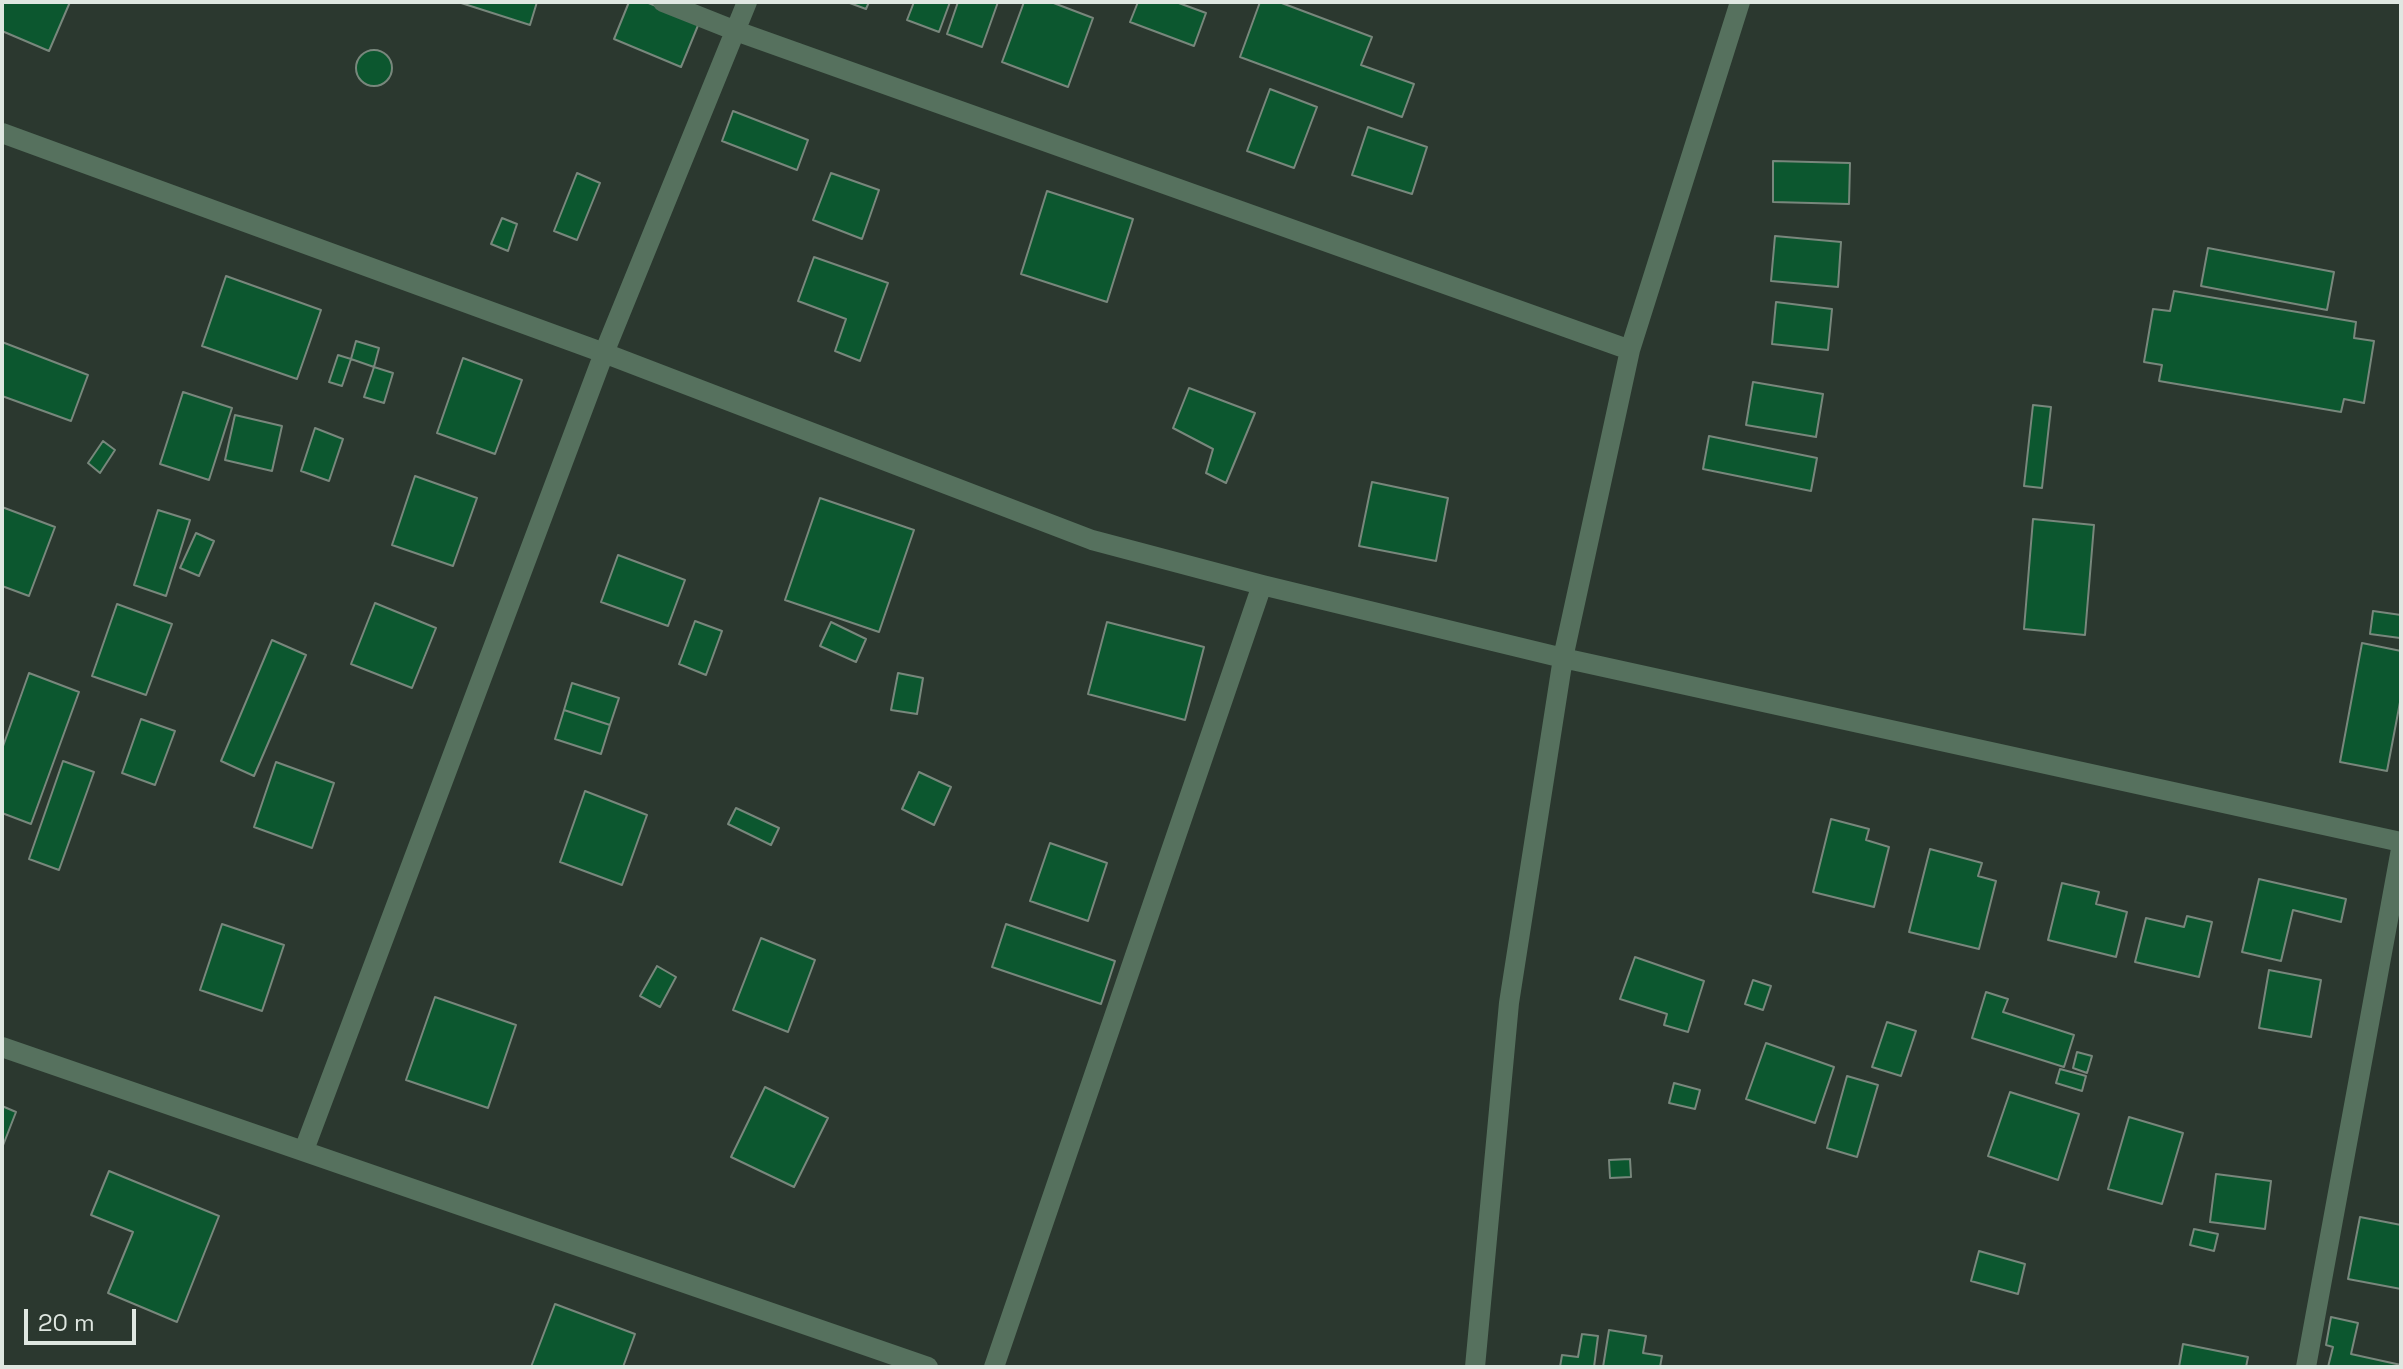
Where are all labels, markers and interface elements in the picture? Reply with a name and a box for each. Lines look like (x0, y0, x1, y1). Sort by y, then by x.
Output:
scale bar (28, 1293, 140, 1343)
text: 20 m (38, 1307, 95, 1338)

